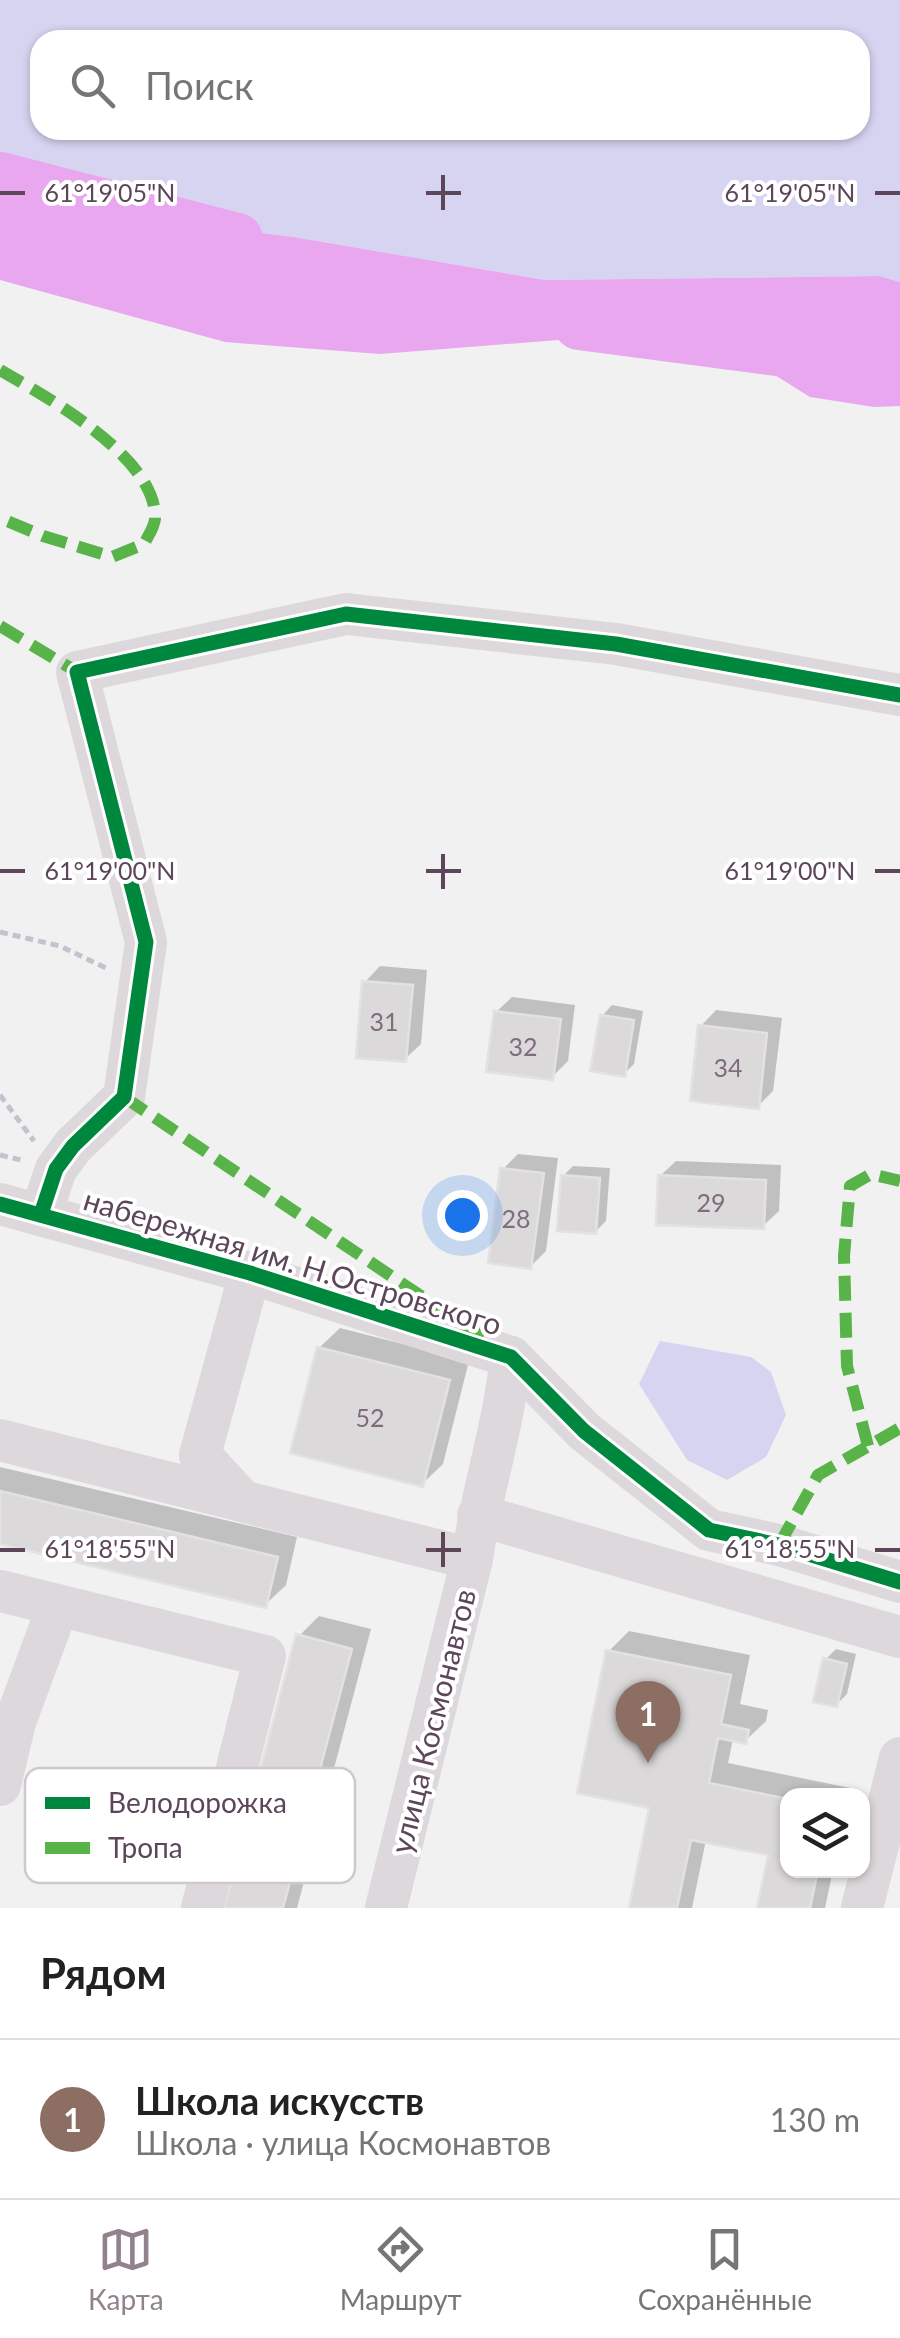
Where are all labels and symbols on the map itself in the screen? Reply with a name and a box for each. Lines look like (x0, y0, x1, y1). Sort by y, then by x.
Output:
text: 61°19'05"N (45, 177, 175, 207)
text: 61°19'05"N (725, 177, 855, 207)
text: 61°19'00"N (45, 855, 175, 885)
text: 61°19'00"N (725, 855, 855, 885)
house number: 31 (369, 1006, 399, 1036)
house number: 32 (508, 1031, 538, 1061)
house number: 34 (713, 1052, 743, 1082)
street label: набережная им. Н.Островского (80, 1180, 506, 1342)
house number: 29 (696, 1187, 726, 1217)
your location (437, 1190, 488, 1241)
house number: 28 (501, 1203, 531, 1233)
house number: 52 (355, 1402, 385, 1432)
text: 61°18'55"N (45, 1533, 175, 1563)
text: 61°18'55"N (725, 1533, 855, 1563)
street label: улица Космонавтов (382, 1585, 482, 1857)
pin: 1 (616, 1680, 680, 1763)
legend (25, 1768, 355, 1883)
text: Велодорожка (108, 1785, 287, 1819)
text: Тропа (108, 1830, 183, 1864)

